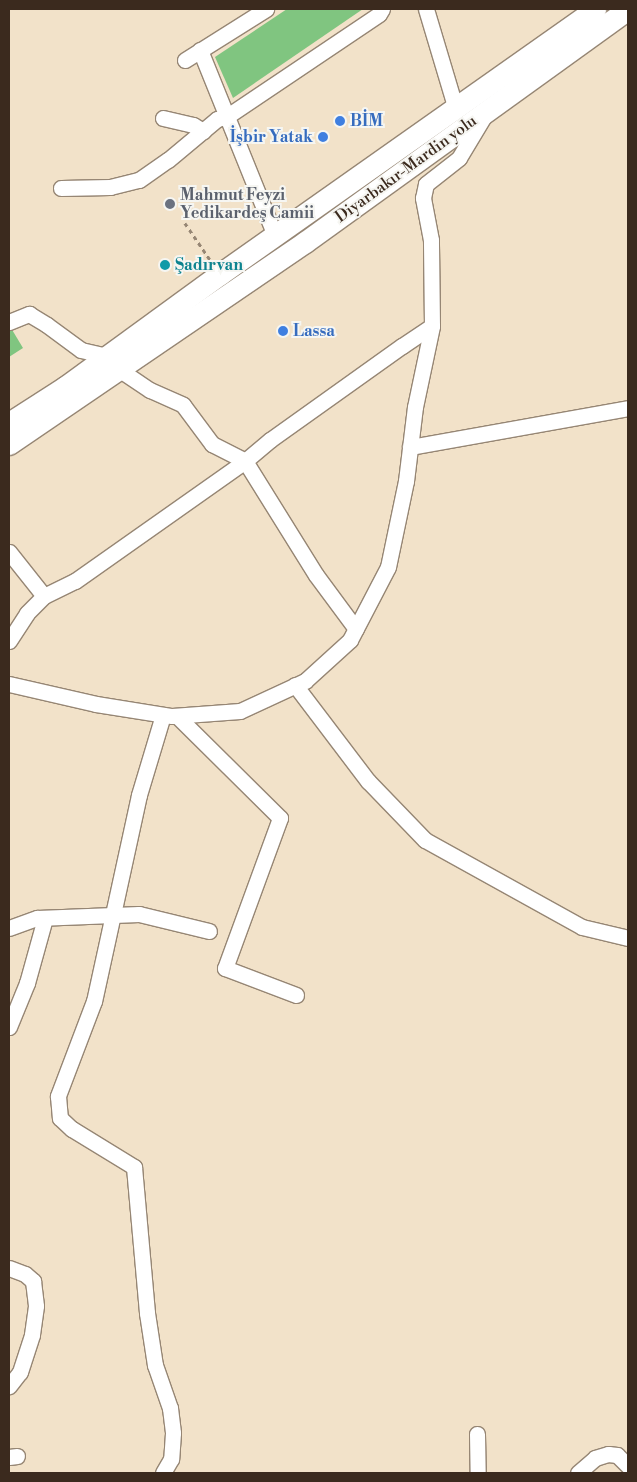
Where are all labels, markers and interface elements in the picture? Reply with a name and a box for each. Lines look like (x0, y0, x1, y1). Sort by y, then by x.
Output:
street label: Diyarbakır-Mardin yolu (332, 111, 480, 227)
place label: BİM (350, 111, 383, 131)
marker: BİM (334, 115, 346, 127)
place label: İşbir Yatak (230, 127, 313, 147)
marker: İşbir Yatak (317, 131, 329, 143)
place label: Mahmut Feyzi Yedikardeş Camii (180, 185, 314, 223)
marker: Mahmut Feyzi Yedikardeş Camii (164, 198, 176, 210)
place label: Şadırvan (175, 255, 243, 275)
marker: Şadırvan (159, 259, 171, 271)
place label: Lassa (293, 321, 335, 341)
marker: Lassa (277, 325, 289, 337)

